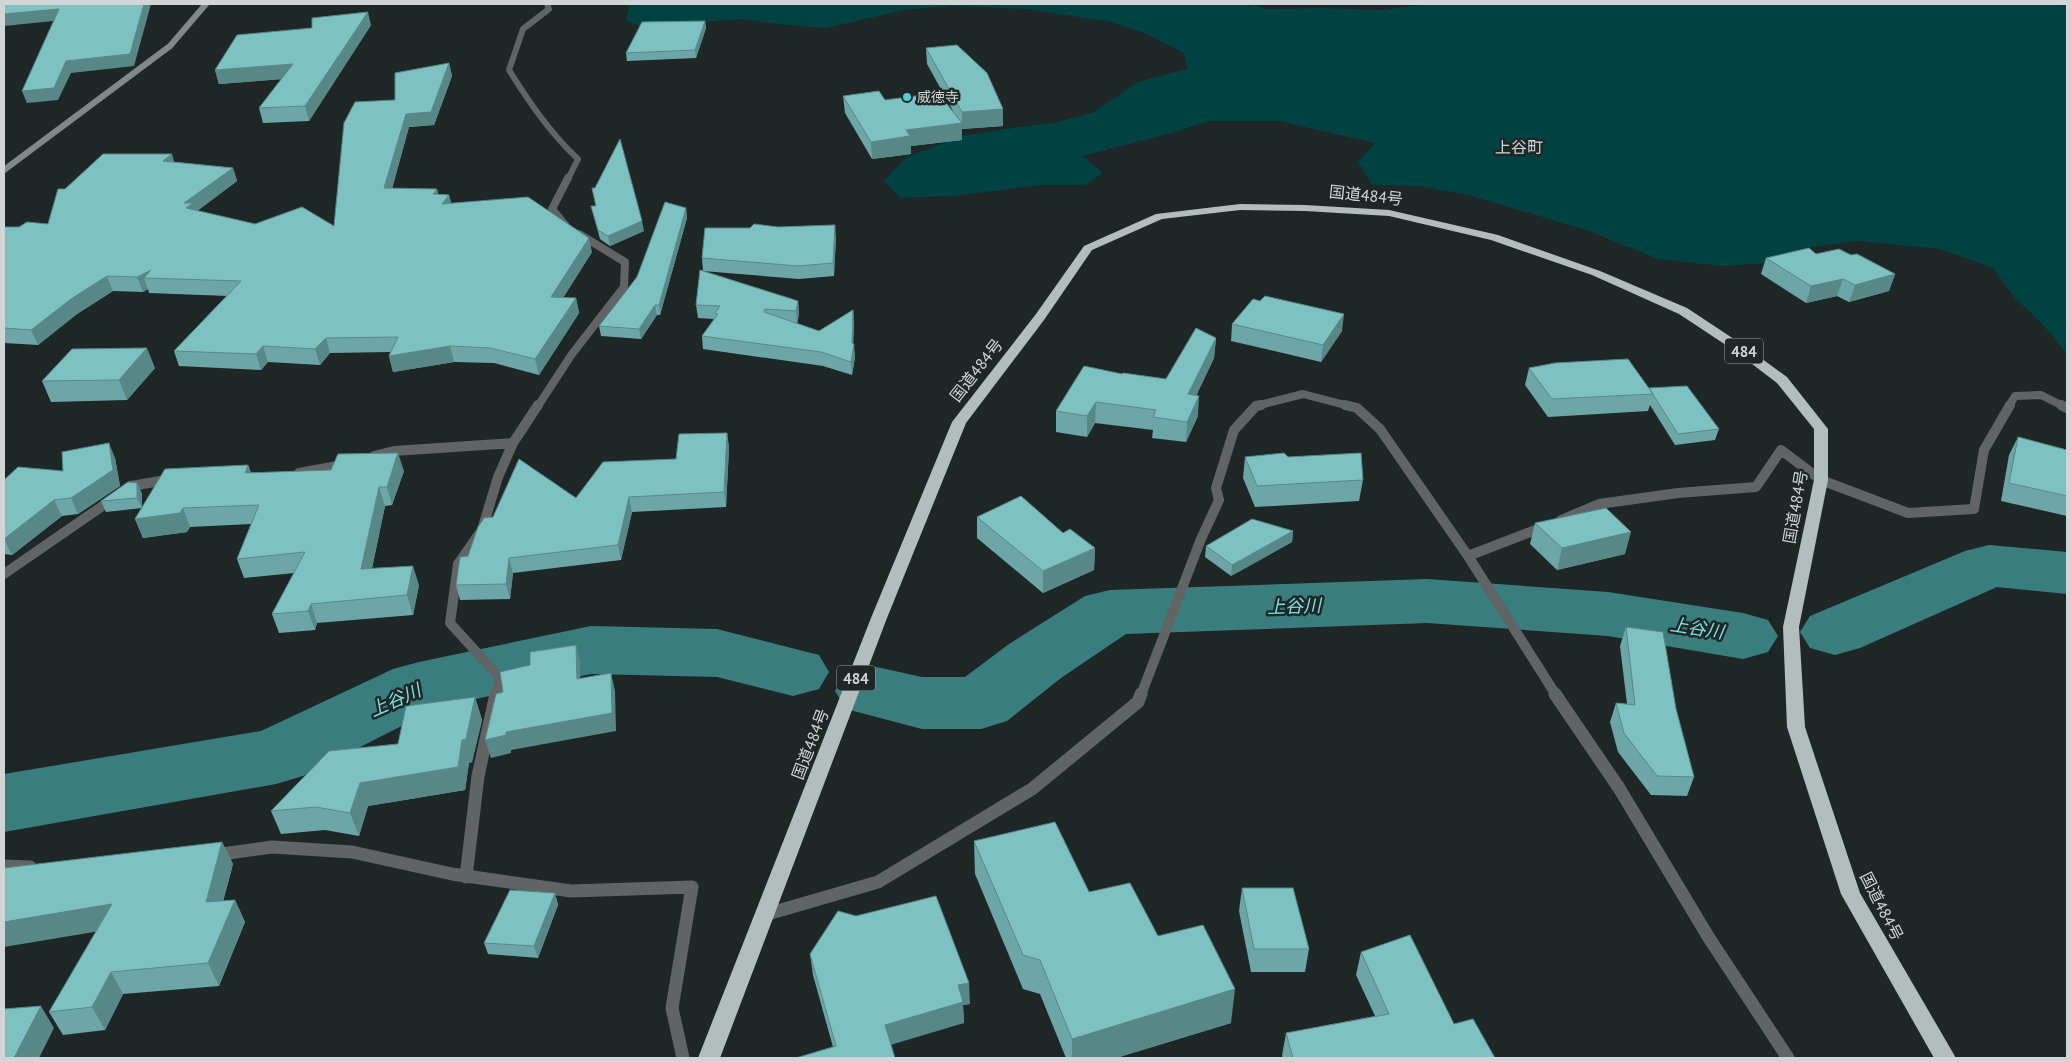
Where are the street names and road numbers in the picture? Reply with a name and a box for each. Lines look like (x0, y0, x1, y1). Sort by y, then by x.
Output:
street label: 国道484号 (1328, 181, 1404, 209)
street label: 国道484号 (945, 335, 1007, 405)
road number: 484 (1725, 338, 1763, 364)
street label: 国道484号 (1779, 469, 1811, 545)
road number: 484 (837, 666, 875, 690)
street label: 国道484号 (787, 706, 833, 782)
street label: 国道484号 (1856, 868, 1908, 944)

